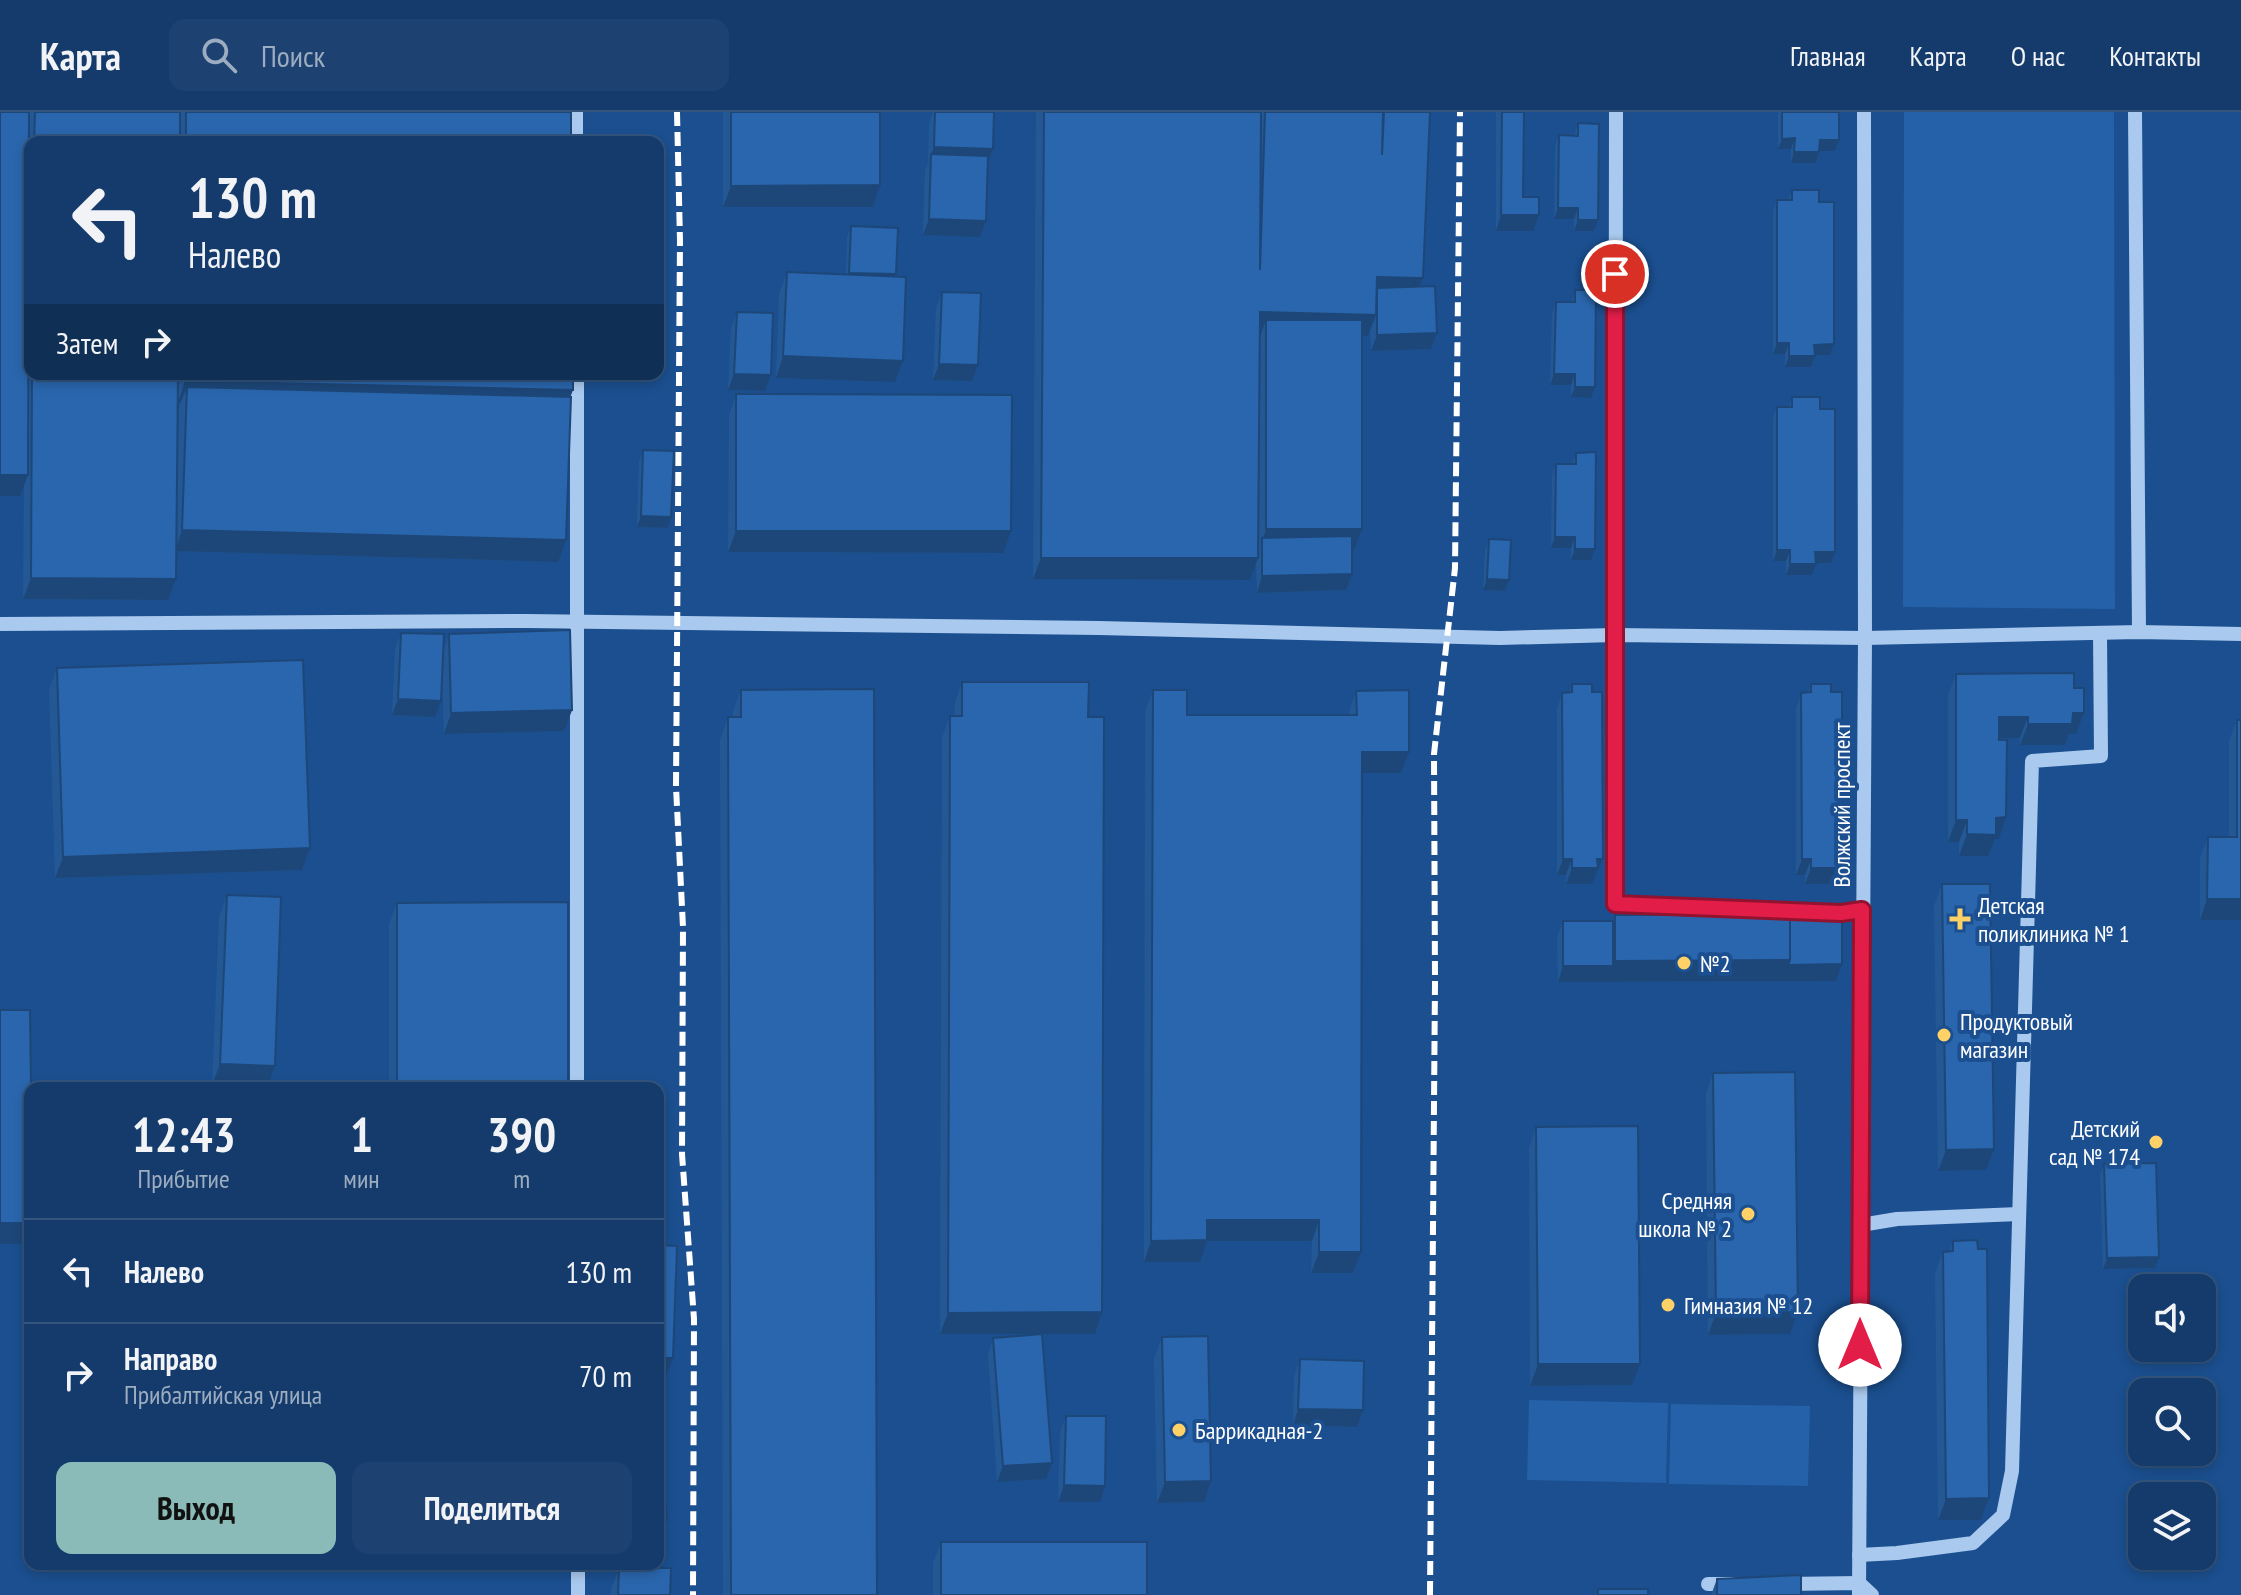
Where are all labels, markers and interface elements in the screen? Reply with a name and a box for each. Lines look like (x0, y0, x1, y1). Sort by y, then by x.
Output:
search box (169, 19, 729, 91)
text: Карта (40, 31, 121, 80)
icon: search (197, 33, 241, 77)
text: Поиск (261, 36, 325, 75)
text: Главная (1790, 37, 1866, 74)
text: Карта (1910, 37, 1967, 74)
text: О нас (2011, 37, 2065, 74)
text: Контакты (2109, 37, 2201, 74)
text: 130 m (188, 161, 317, 233)
icon: left (56, 168, 160, 272)
text: Налево (188, 231, 281, 278)
pin (1581, 240, 1649, 308)
icon: arrive (1593, 252, 1637, 296)
icon: right (134, 320, 178, 364)
text: Затем (56, 323, 118, 362)
street label: Волжский проспект (1826, 722, 1857, 888)
place label: Детская поликлиника № 1 (1978, 890, 2130, 949)
marker: Детская поликлиника № 1 (1949, 908, 1971, 930)
place label: №2 (1700, 948, 1731, 979)
marker: №2 (1675, 954, 1693, 972)
place label: Продуктовый магазин (1960, 1006, 2073, 1065)
marker: Продуктовый магазин (1935, 1026, 1953, 1044)
text: 12:43 (132, 1103, 236, 1165)
text: 1 (350, 1103, 373, 1165)
text: 390 (487, 1103, 556, 1165)
place label: Детский сад № 174 (2049, 1113, 2140, 1172)
marker: Детский сад № 174 (2147, 1133, 2165, 1151)
text: Прибытие (138, 1162, 230, 1195)
text: мин (343, 1162, 380, 1195)
text: m (513, 1162, 530, 1195)
place label: Средняя школа № 2 (1638, 1185, 1732, 1244)
marker: Средняя школа № 2 (1739, 1205, 1757, 1223)
icon: left (56, 1249, 100, 1293)
text: Налево (124, 1252, 204, 1291)
text: 130 m (566, 1252, 632, 1291)
map controls (2128, 1274, 2216, 1570)
button: sound (2128, 1274, 2216, 1362)
place label: Гимназия № 12 (1684, 1290, 1813, 1321)
marker: Гимназия № 12 (1659, 1296, 1677, 1314)
position arrow (1818, 1303, 1902, 1387)
text: Направо (124, 1339, 217, 1378)
icon: right (56, 1353, 100, 1397)
text: 70 m (579, 1356, 632, 1395)
text: Прибалтийская улица (124, 1378, 322, 1411)
button: search (2128, 1378, 2216, 1466)
place label: Баррикадная-2 (1195, 1415, 1323, 1446)
marker: Баррикадная-2 (1170, 1421, 1188, 1439)
button: Выход (56, 1462, 336, 1554)
button: Поделиться (352, 1462, 632, 1554)
button: layers (2128, 1482, 2216, 1570)

